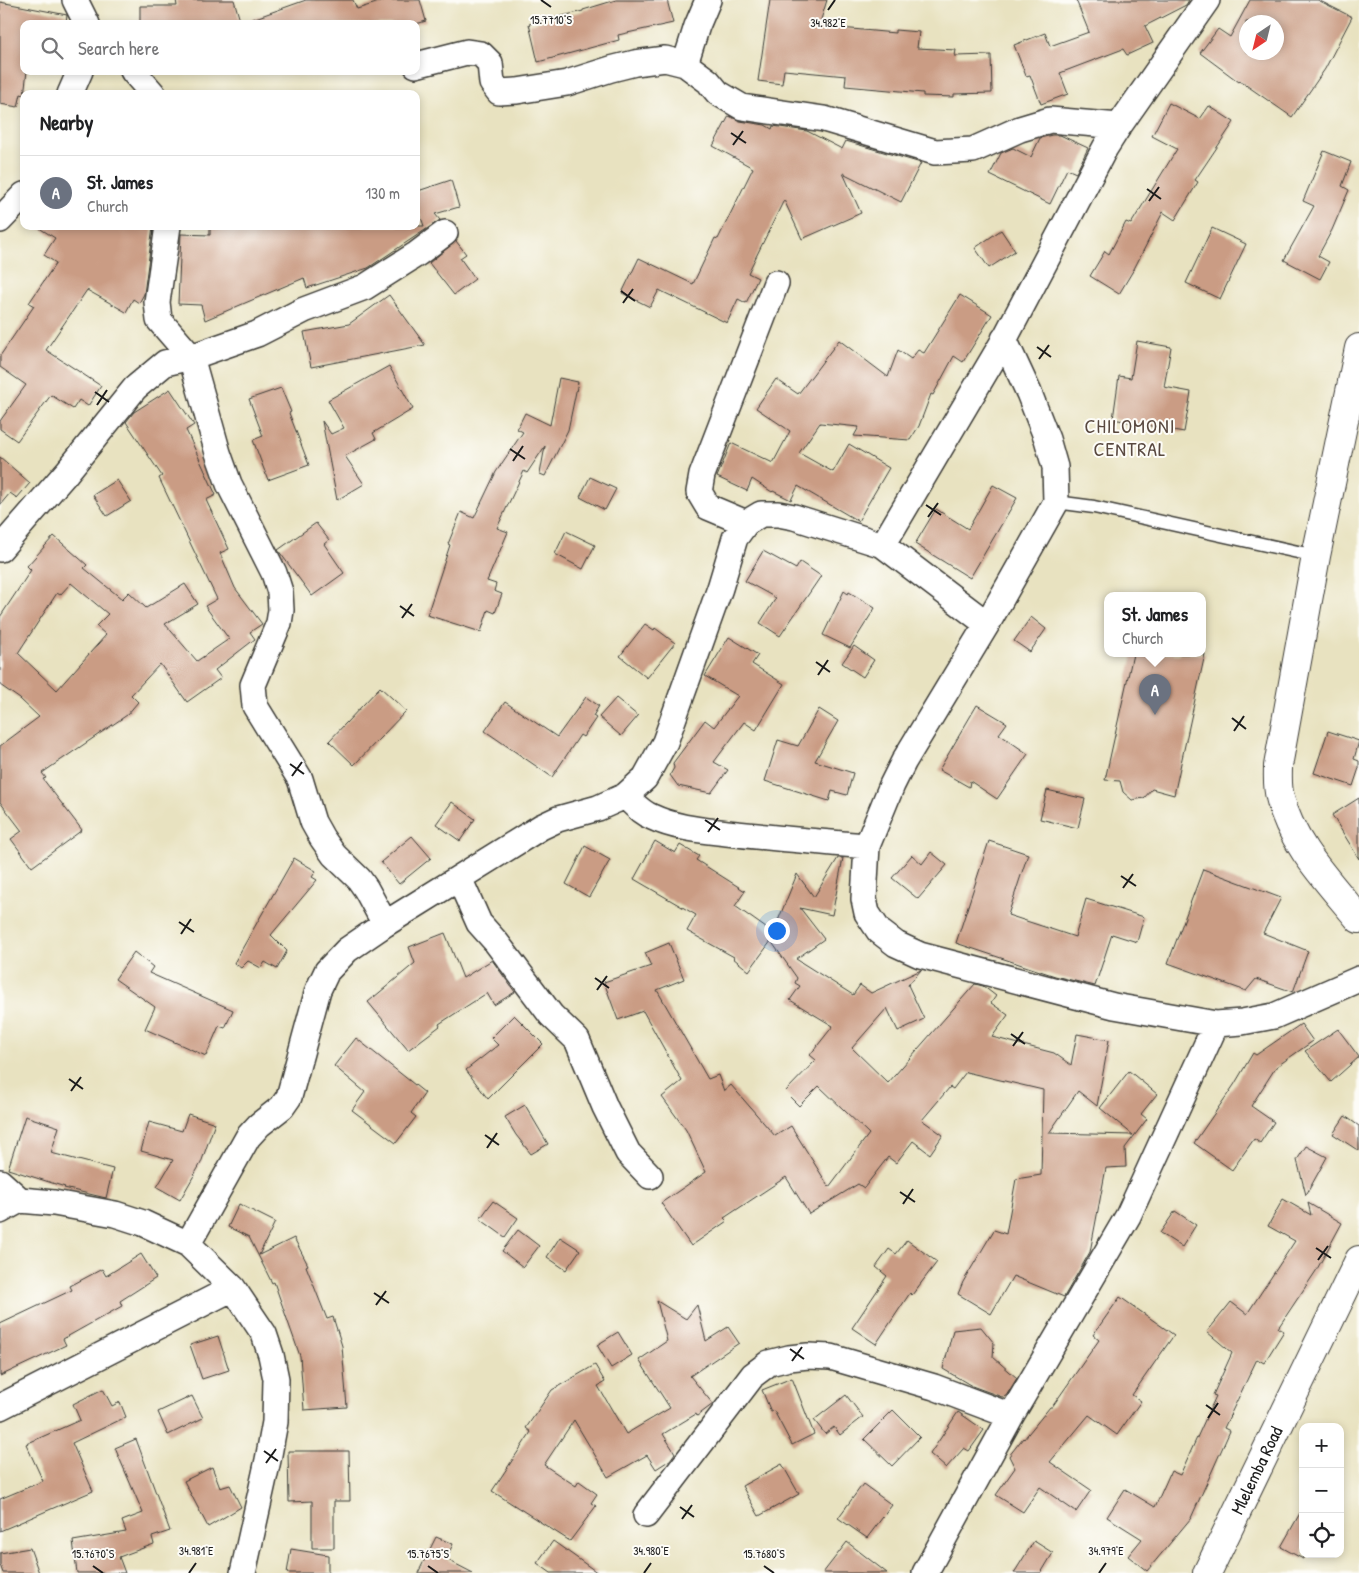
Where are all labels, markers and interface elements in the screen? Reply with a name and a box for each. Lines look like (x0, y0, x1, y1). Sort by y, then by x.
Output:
text: 15.7710°S (530, 11, 572, 28)
text: 34.982°E (810, 14, 847, 31)
north arrow (1239, 15, 1284, 60)
search box (20, 20, 420, 75)
icon: search (38, 34, 66, 62)
text: Search here (78, 35, 159, 61)
text: Nearby (40, 108, 93, 137)
text: St. James (87, 169, 153, 195)
text: A (52, 182, 60, 204)
text: 130 m (365, 182, 400, 204)
text: Church (87, 195, 128, 217)
district label: CHILOMONI CENTRAL (1085, 412, 1175, 462)
popup (1104, 592, 1206, 657)
text: St. James (1122, 601, 1188, 627)
text: Church (1122, 627, 1163, 649)
pin: A (1139, 674, 1171, 715)
your location (764, 918, 790, 944)
street label: Mlelemba Road (1224, 1422, 1288, 1518)
map controls (1299, 1423, 1344, 1558)
button: + (1299, 1423, 1344, 1468)
button: − (1299, 1468, 1344, 1513)
button: locate (1299, 1513, 1344, 1558)
text: 34.981°E (179, 1542, 214, 1559)
text: 34.980°E (633, 1542, 669, 1559)
text: 34.979°E (1088, 1542, 1124, 1559)
text: 15.7670°S (72, 1545, 115, 1562)
text: 15.7675°S (407, 1545, 450, 1562)
text: 15.7680°S (743, 1545, 785, 1562)

